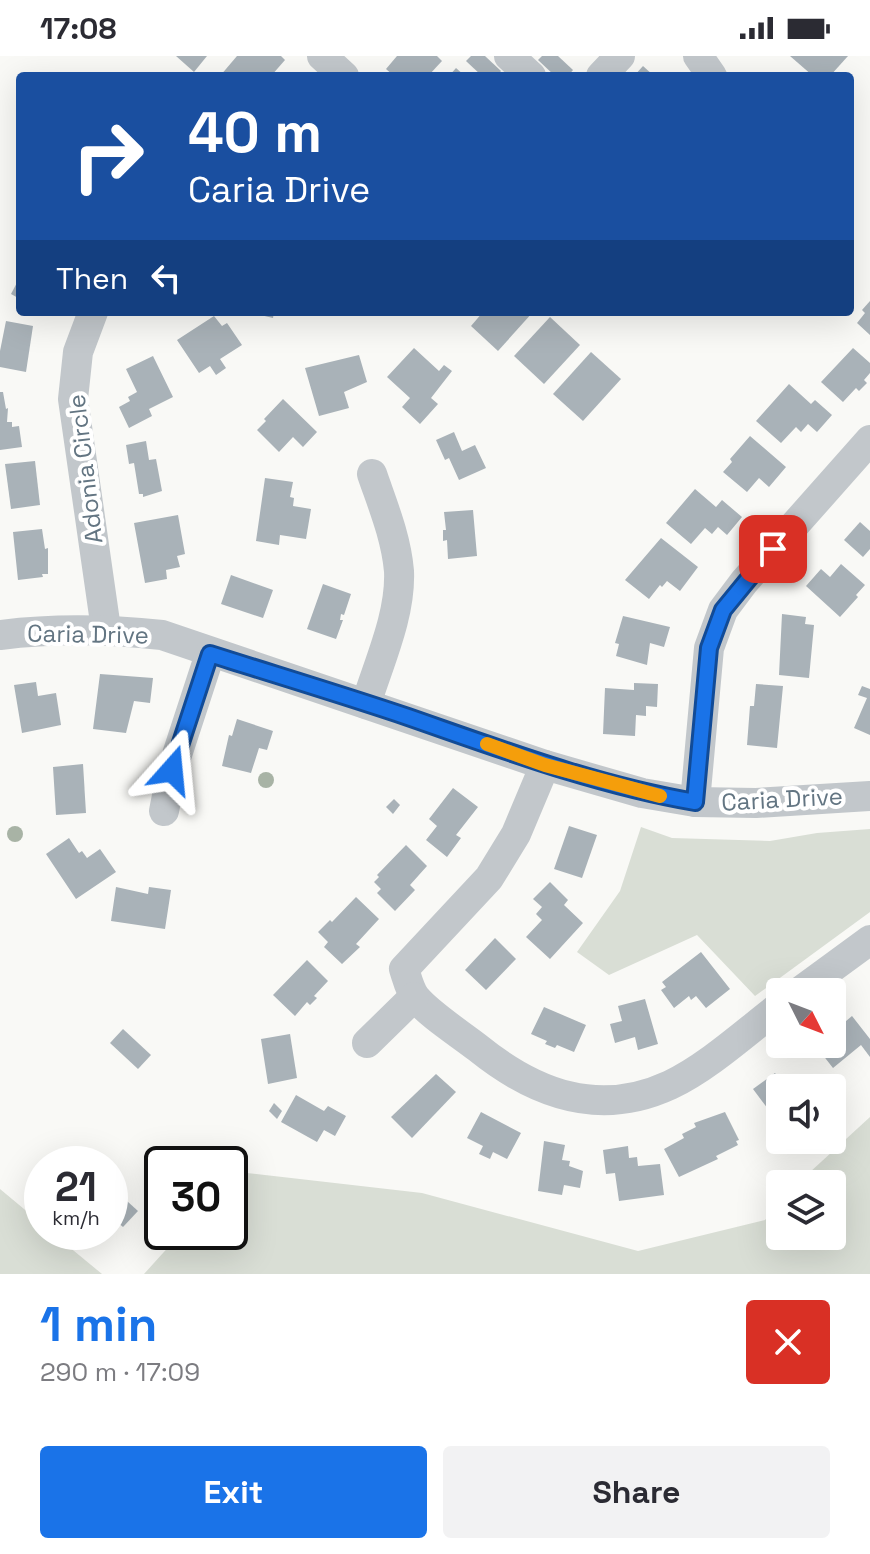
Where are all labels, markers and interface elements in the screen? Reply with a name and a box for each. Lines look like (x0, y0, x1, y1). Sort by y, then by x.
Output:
text: 17:08 (40, 9, 117, 48)
text: 40 m (188, 97, 322, 168)
icon: right (56, 104, 160, 208)
text: Caria Drive (188, 167, 370, 213)
icon: left (144, 256, 188, 300)
text: Then (56, 259, 128, 298)
street label: Adonia Circle (60, 393, 110, 545)
pin (739, 515, 807, 583)
icon: arrive (751, 527, 795, 571)
street label: Caria Drive (27, 617, 149, 651)
position arrow (130, 728, 214, 812)
street label: Caria Drive (720, 780, 844, 818)
north arrow (766, 978, 846, 1058)
map controls (766, 978, 846, 1250)
button: sound (766, 1074, 846, 1154)
speed limit sign: 30 (144, 1146, 248, 1250)
text: 21 (55, 1162, 97, 1213)
button: layers (766, 1170, 846, 1250)
text: km/h (52, 1205, 100, 1231)
text: 1 min (40, 1294, 157, 1355)
button: close (746, 1300, 830, 1384)
text: 290 m · 17:09 (40, 1355, 200, 1389)
button: Exit (40, 1446, 427, 1538)
button: Share (443, 1446, 830, 1538)

